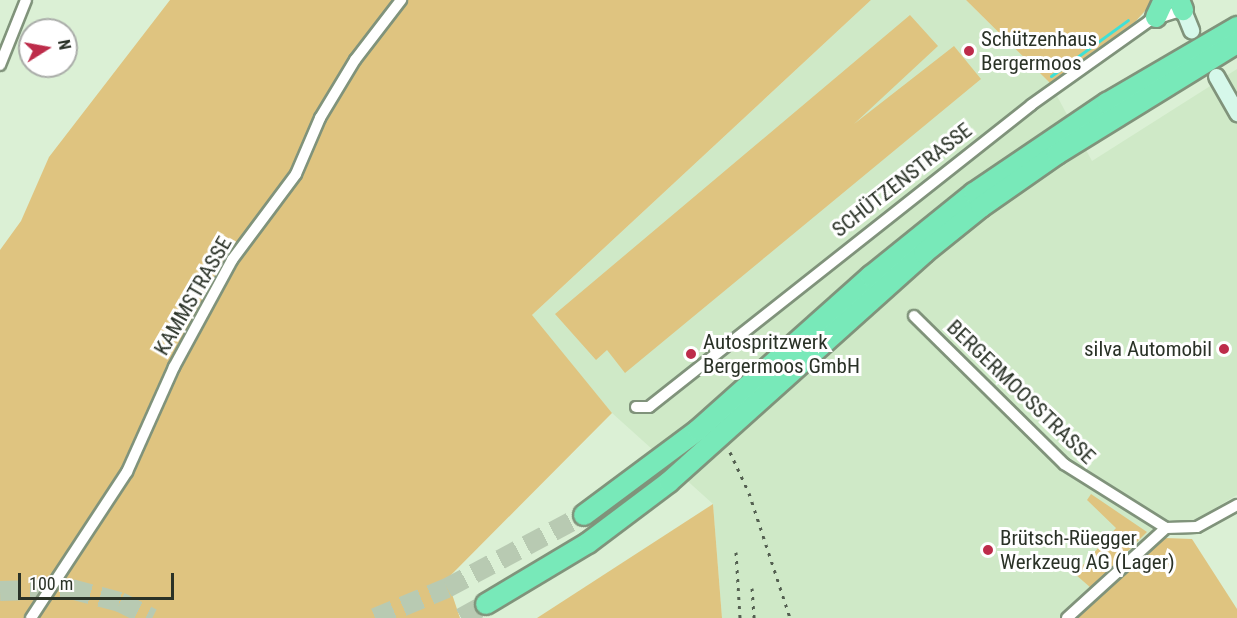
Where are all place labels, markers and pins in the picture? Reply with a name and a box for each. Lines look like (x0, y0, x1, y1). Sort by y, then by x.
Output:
place label: Schützenhaus Bergermoos (981, 26, 1097, 76)
marker: Schützenhaus Bergermoos (962, 44, 976, 58)
place label: Autospritzwerk Bergermoos GmbH (703, 329, 860, 379)
place label: silva Automobil (1084, 336, 1212, 362)
marker: silva Automobil (1217, 342, 1231, 356)
marker: Autospritzwerk Bergermoos GmbH (684, 347, 698, 361)
place label: Brütsch-Rüegger Werkzeug AG (Lager) (1000, 525, 1175, 575)
marker: Brütsch-Rüegger Werkzeug AG (Lager) (981, 543, 995, 557)

